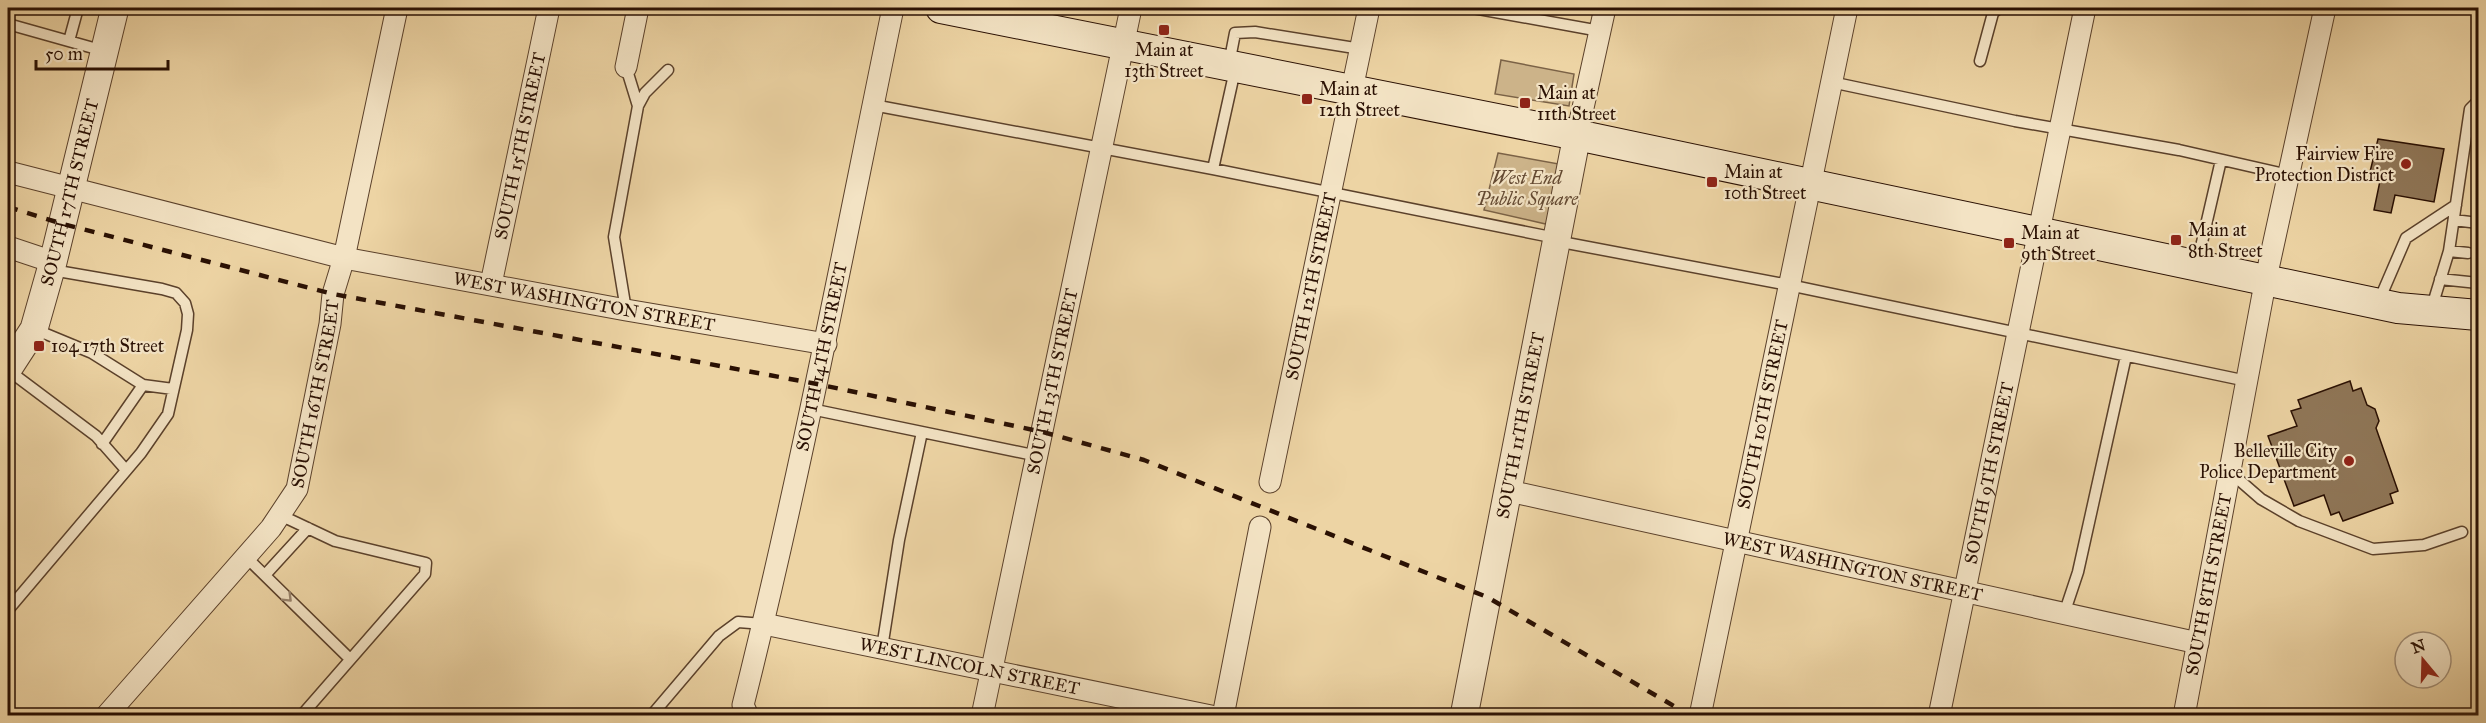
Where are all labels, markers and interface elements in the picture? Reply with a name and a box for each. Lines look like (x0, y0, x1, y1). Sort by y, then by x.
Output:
marker: Main at 13th Street (1157, 23, 1171, 37)
scale bar (36, 33, 168, 71)
place label: Main at 13th Street (1124, 39, 1204, 82)
text: 50 m (45, 43, 83, 65)
street label: SOUTH 15TH STREET (490, 50, 550, 242)
place label: Main at 12th Street (1319, 78, 1401, 121)
place label: Main at 11th Street (1537, 82, 1617, 125)
marker: Main at 12th Street (1300, 92, 1314, 106)
marker: Main at 11th Street (1518, 96, 1532, 110)
street label: SOUTH 17TH STREET (36, 97, 103, 288)
place label: Fairview Fire Protection District (2255, 143, 2395, 186)
marker: Fairview Fire Protection District (2399, 157, 2413, 171)
place label: Main at 10th Street (1724, 161, 1807, 204)
park label: West End Public Square (1476, 167, 1579, 210)
marker: Main at 10th Street (1705, 175, 1719, 189)
street label: SOUTH 12TH STREET (1281, 190, 1341, 382)
place label: Main at 8th Street (2188, 219, 2263, 262)
place label: Main at 9th Street (2021, 222, 2096, 265)
marker: Main at 8th Street (2169, 233, 2183, 247)
marker: Main at 9th Street (2002, 236, 2016, 250)
street label: SOUTH 14TH STREET (791, 260, 852, 453)
street label: WEST WASHINGTON STREET (452, 267, 717, 336)
street label: SOUTH 13TH STREET (1022, 286, 1083, 476)
street label: SOUTH 16TH STREET (286, 299, 343, 490)
street label: SOUTH 10TH STREET (1732, 318, 1793, 511)
street label: SOUTH 11TH STREET (1492, 330, 1549, 521)
place label: 104 17th Street (51, 335, 165, 357)
marker: 104 17th Street (32, 339, 46, 353)
street label: SOUTH 9TH STREET (1960, 380, 2019, 566)
place label: Belleville City Police Department (2199, 440, 2338, 483)
marker: Belleville City Police Department (2342, 454, 2356, 468)
street label: SOUTH 8TH STREET (2181, 491, 2236, 677)
street label: WEST WASHINGTON STREET (1721, 527, 1985, 606)
one-way arrow (280, 590, 291, 601)
north arrow (2393, 630, 2453, 690)
street label: WEST LINCOLN STREET (858, 633, 1082, 700)
text: N (2409, 635, 2428, 657)

